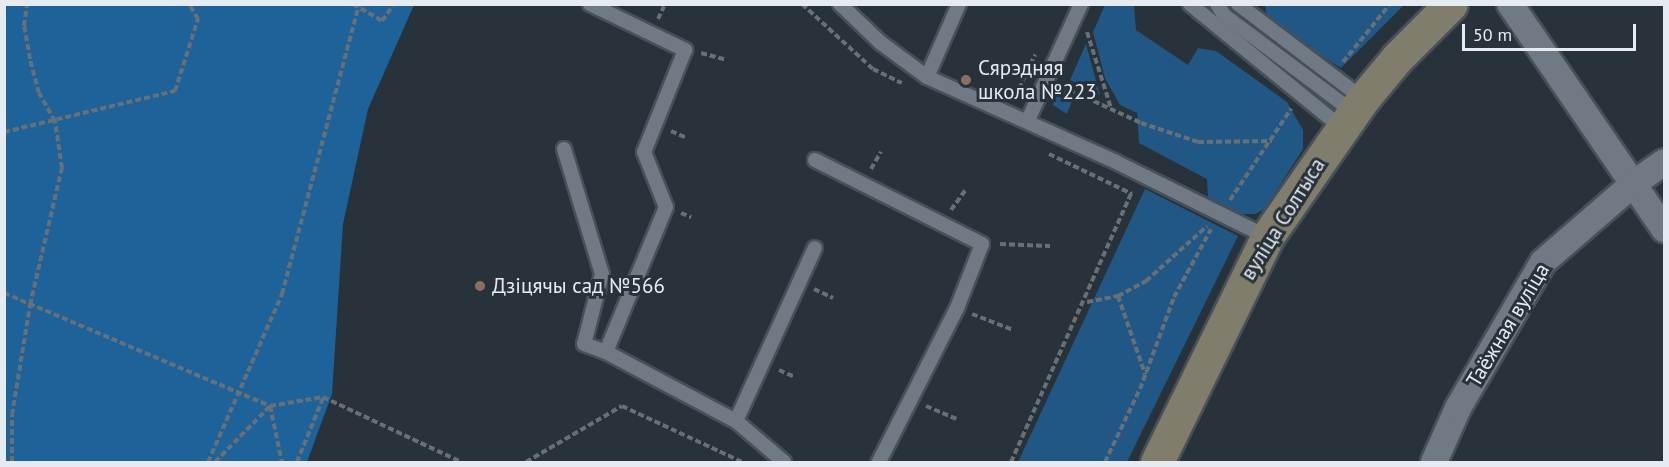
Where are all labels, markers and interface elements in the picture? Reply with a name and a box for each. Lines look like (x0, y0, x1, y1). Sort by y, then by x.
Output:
scale bar (1465, 12, 1639, 50)
text: 50 m (1473, 23, 1512, 46)
place label: Сярэдняя школа №223 (978, 55, 1097, 105)
marker: Сярэдняя школа №223 (959, 73, 973, 87)
street label: вуліца Солтыса (1236, 153, 1330, 285)
street label: Таёжная вуліца (1461, 259, 1555, 391)
place label: Дзіцячы сад №566 (492, 273, 665, 299)
marker: Дзіцячы сад №566 (473, 279, 487, 293)

